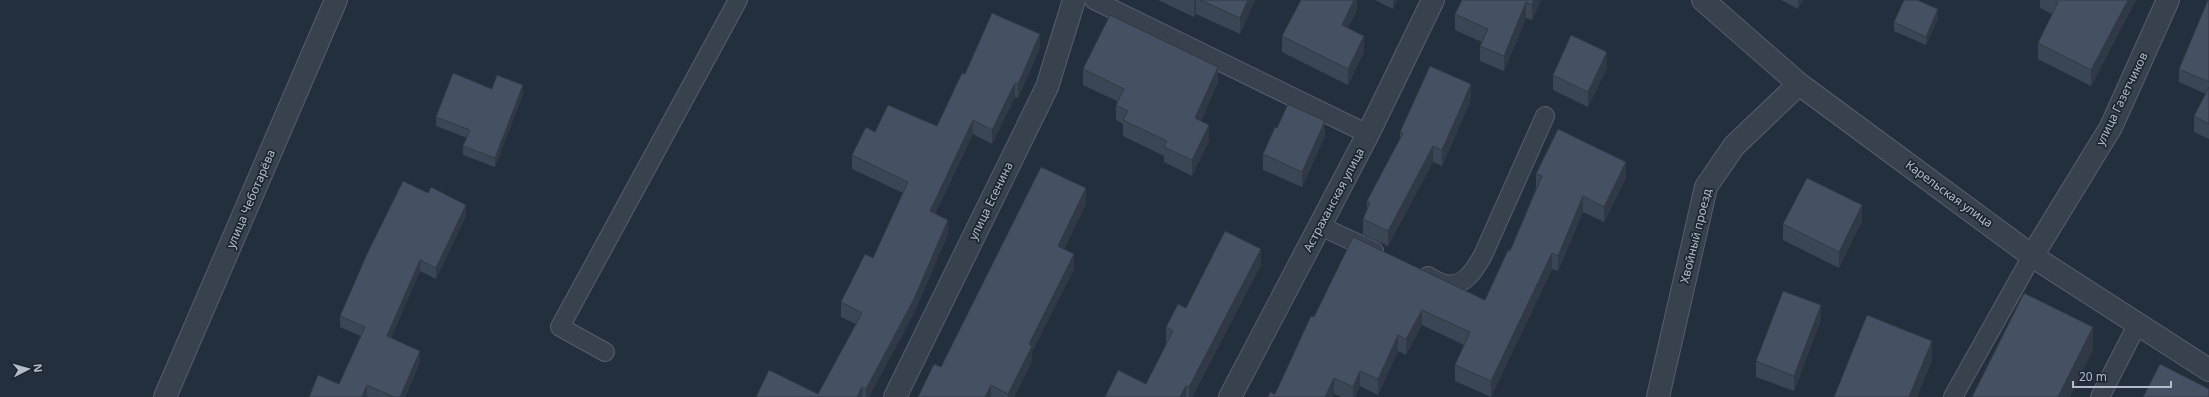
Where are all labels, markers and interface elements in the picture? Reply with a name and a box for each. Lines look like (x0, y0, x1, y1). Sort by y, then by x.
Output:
street label: улица Газетчиков (2092, 49, 2152, 148)
street label: Астраханская улица (1299, 145, 1368, 255)
street label: улица Чеботарёва (222, 147, 279, 251)
street label: Карельская улица (1902, 156, 1996, 231)
street label: улица Есенина (964, 159, 1017, 243)
street label: Хвойный проезд (1676, 186, 1716, 285)
north arrow (8, 349, 48, 389)
text: N (31, 363, 46, 373)
scale bar (2073, 363, 2171, 389)
text: 20 m (2079, 368, 2107, 385)

